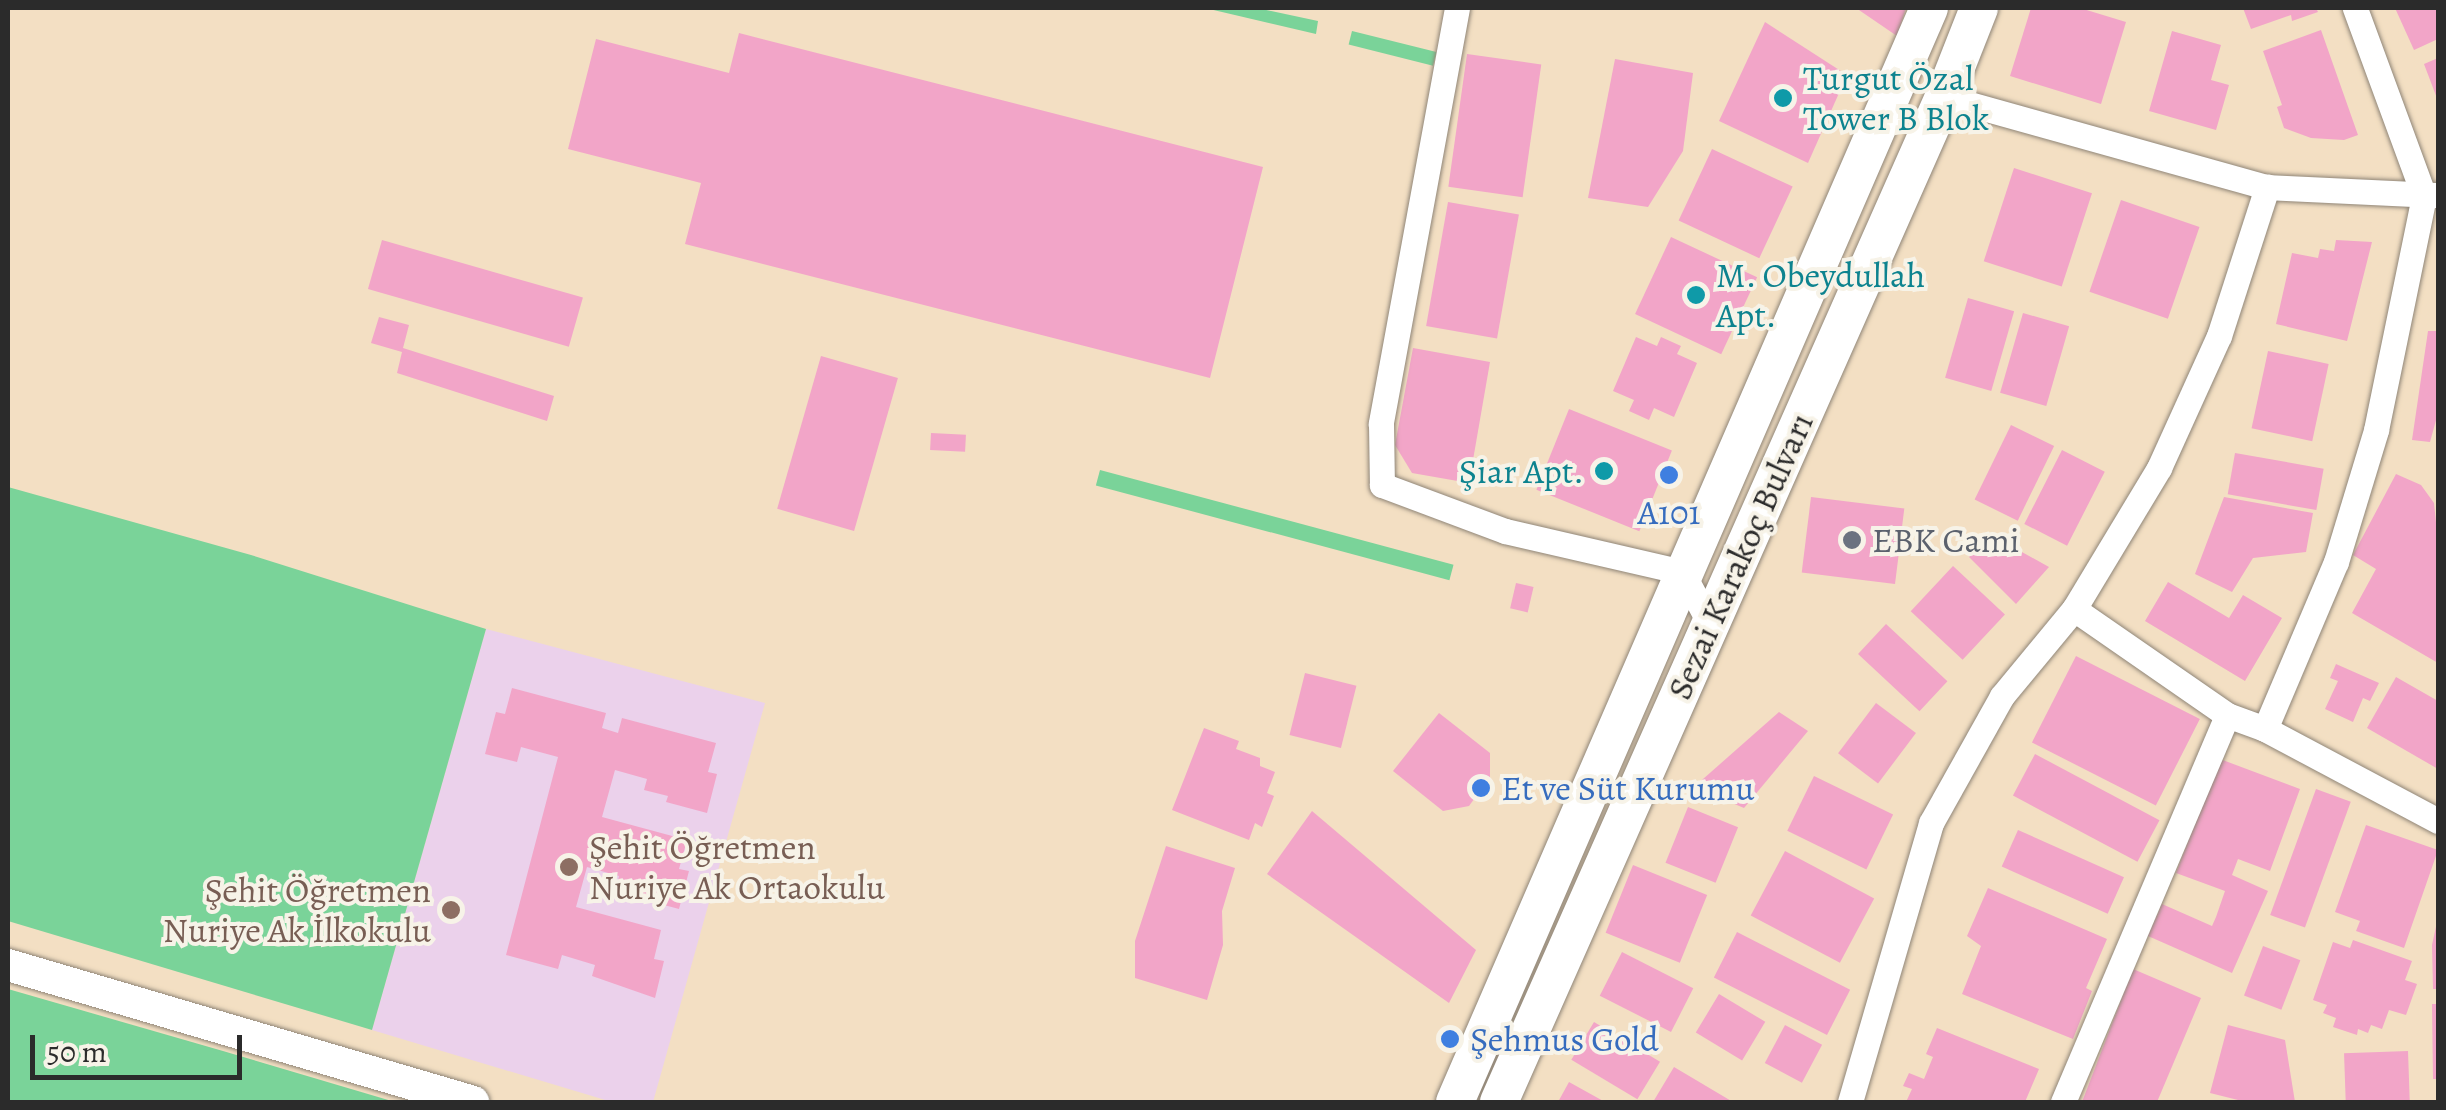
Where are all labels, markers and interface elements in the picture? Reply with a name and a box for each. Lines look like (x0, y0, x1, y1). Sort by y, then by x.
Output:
place label: Turgut Özal Tower B Blok (1803, 57, 1989, 139)
marker: Turgut Özal Tower B Blok (1772, 87, 1794, 109)
place label: M. Obeydullah Apt. (1716, 254, 1926, 336)
marker: M. Obeydullah Apt. (1685, 284, 1707, 306)
street label: Sezai Karakoç Bulvarı (1658, 406, 1822, 706)
place label: Şiar Apt. (1459, 450, 1584, 492)
marker: Şiar Apt. (1593, 460, 1615, 482)
marker: A101 (1658, 464, 1680, 486)
place label: A101 (1637, 491, 1701, 533)
place label: EBK Cami (1872, 519, 2020, 561)
marker: EBK Cami (1841, 529, 1863, 551)
place label: Et ve Süt Kurumu (1501, 767, 1754, 809)
marker: Et ve Süt Kurumu (1470, 777, 1492, 799)
place label: Şehit Öğretmen Nuriye Ak Ortaokulu (589, 826, 885, 908)
marker: Şehit Öğretmen Nuriye Ak Ortaokulu (558, 856, 580, 878)
place label: Şehit Öğretmen Nuriye Ak İlkokulu (163, 869, 431, 951)
marker: Şehit Öğretmen Nuriye Ak İlkokulu (440, 899, 462, 921)
scale bar (35, 1015, 248, 1077)
place label: Şehmus Gold (1470, 1018, 1659, 1060)
marker: Şehmus Gold (1439, 1028, 1461, 1050)
text: 50 m (47, 1032, 107, 1072)

